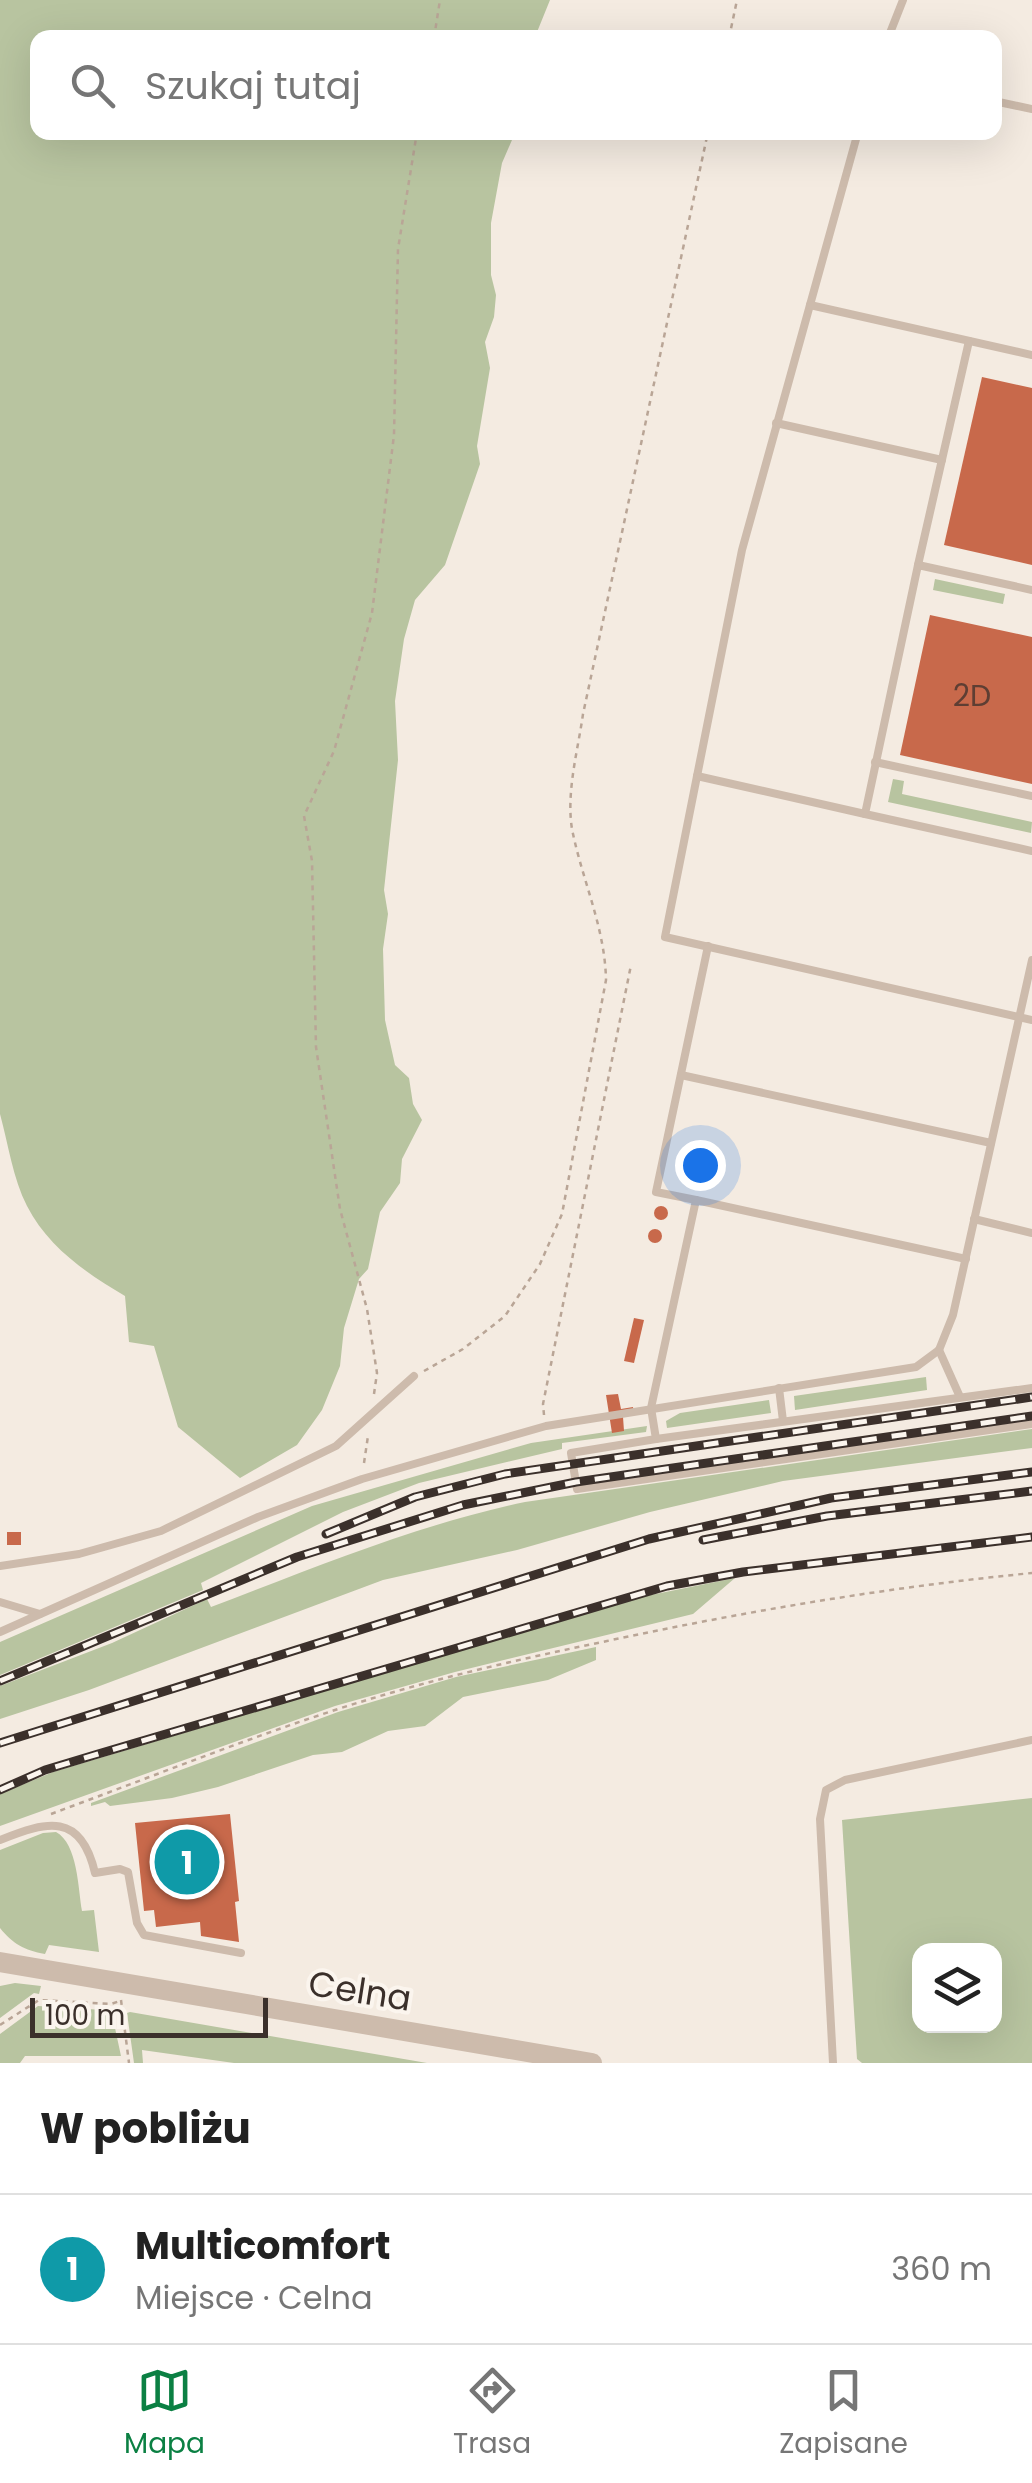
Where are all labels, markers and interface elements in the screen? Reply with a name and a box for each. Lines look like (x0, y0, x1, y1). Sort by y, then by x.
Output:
search box (30, 30, 1002, 140)
icon: search (65, 58, 120, 113)
text: Szukaj tutaj (145, 59, 361, 112)
house number: 2D (953, 674, 991, 717)
your location (675, 1140, 726, 1191)
pin: 1 (154, 1824, 220, 1900)
map controls (912, 1943, 1002, 2033)
button: layers (912, 1943, 1002, 2033)
street label: Celna (305, 1958, 415, 2023)
scale bar (30, 1993, 268, 2038)
text: 100 m (45, 1996, 125, 2035)
text: W pobliżu (40, 2099, 251, 2158)
text: Multicomfort (135, 2219, 390, 2272)
text: 1 (66, 2246, 79, 2291)
text: 360 m (891, 2246, 992, 2291)
text: Miejsce · Celna (135, 2275, 373, 2320)
tab: Mapa (124, 2363, 205, 2465)
tab: Trasa (453, 2363, 531, 2465)
tab: Zapisane (779, 2363, 908, 2465)

